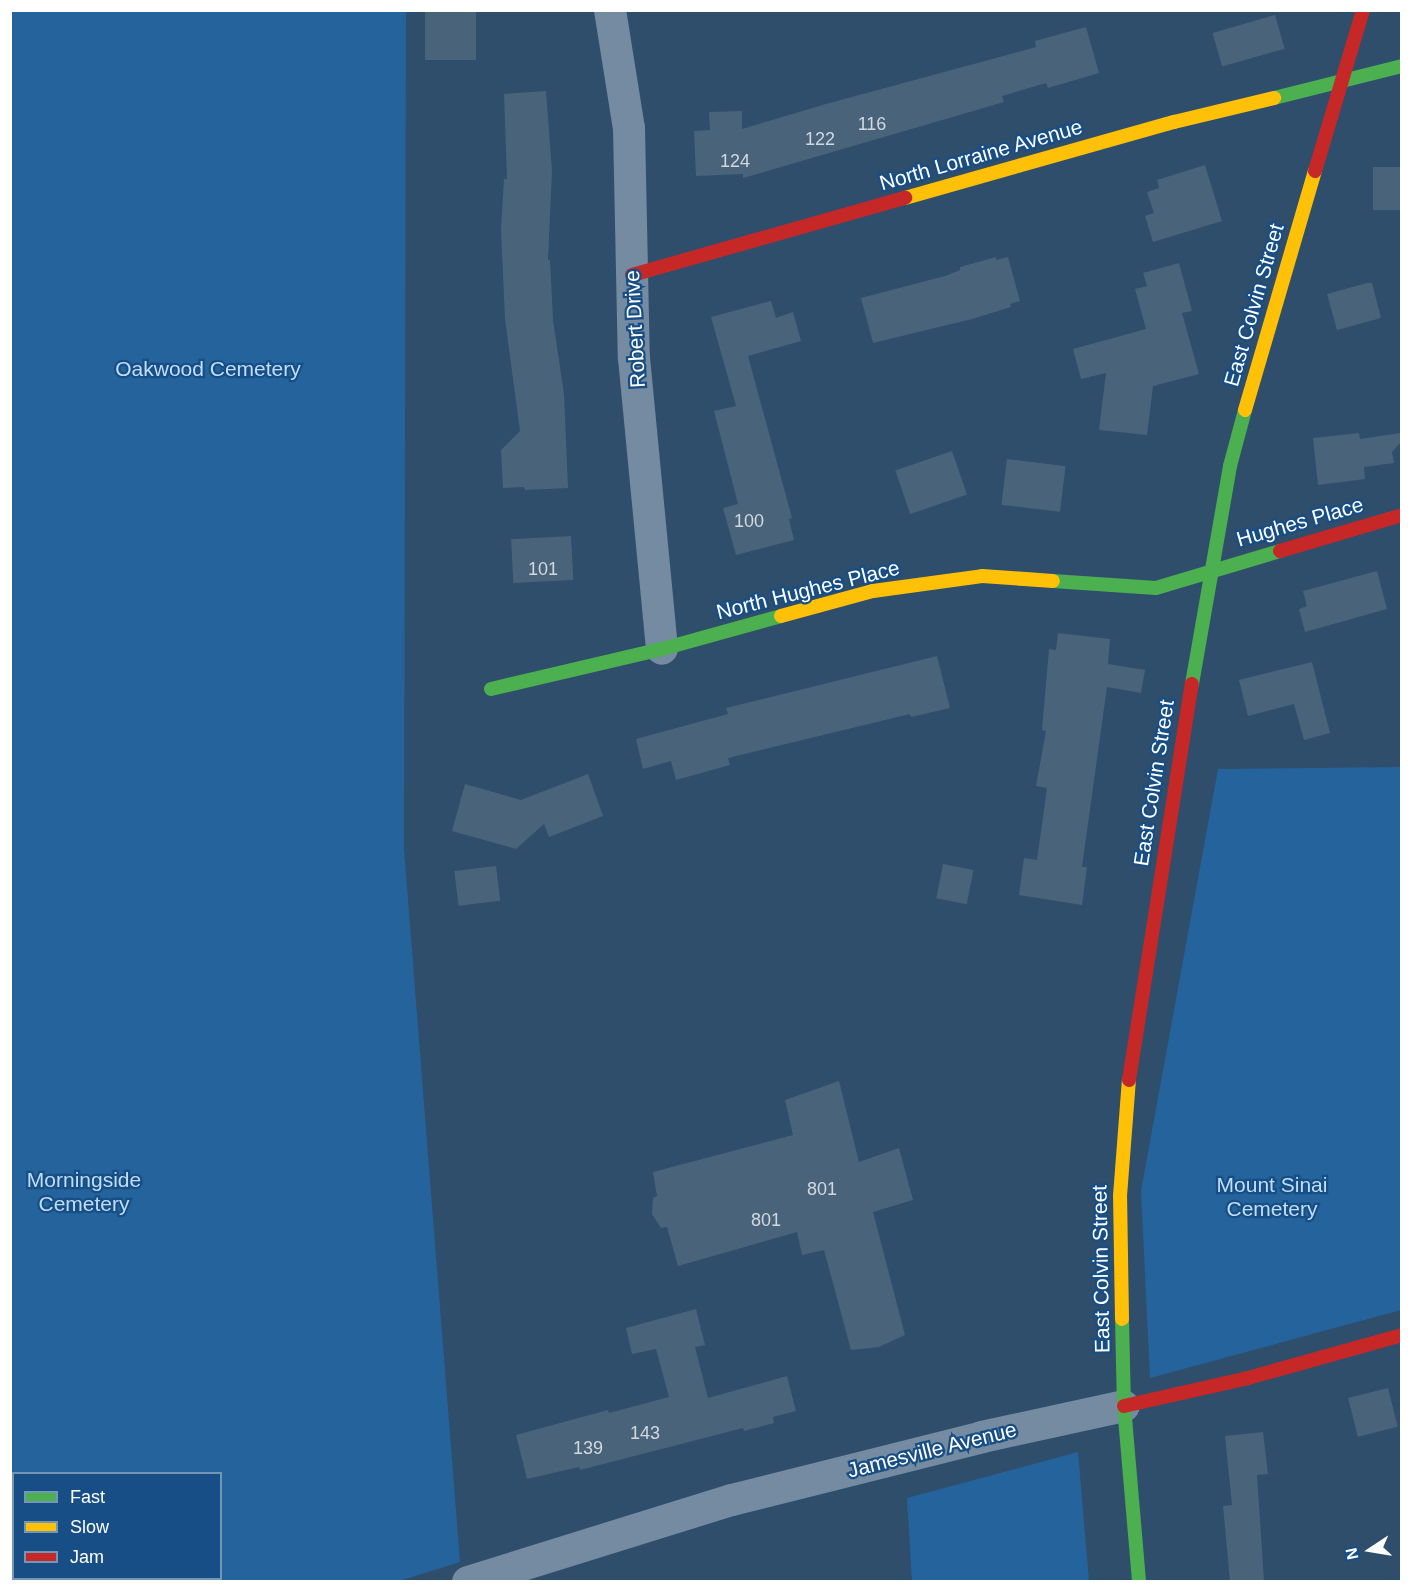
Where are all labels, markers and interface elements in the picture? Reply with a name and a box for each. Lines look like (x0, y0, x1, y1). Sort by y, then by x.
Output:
house number: 116 (858, 113, 886, 135)
street label: North Lorraine Avenue (876, 114, 1086, 196)
house number: 122 (805, 128, 835, 150)
house number: 124 (720, 150, 750, 172)
street label: East Colvin Street (1219, 221, 1289, 389)
street label: Robert Drive (619, 269, 651, 389)
park label: Oakwood Cemetery (115, 356, 301, 382)
street label: Hughes Place (1234, 492, 1366, 552)
house number: 100 (734, 510, 764, 532)
street label: North Hughes Place (714, 555, 902, 625)
house number: 101 (528, 558, 558, 580)
street label: East Colvin Street (1128, 698, 1180, 868)
park label: Morningside Cemetery (27, 1167, 141, 1217)
park label: Mount Sinai Cemetery (1217, 1172, 1327, 1222)
house number: 801 (807, 1178, 837, 1200)
street label: East Colvin Street (1087, 1185, 1115, 1353)
house number: 801 (751, 1209, 781, 1231)
street label: Jamesville Avenue (844, 1417, 1020, 1483)
house number: 143 (630, 1422, 660, 1444)
house number: 139 (573, 1437, 603, 1459)
legend (12, 1472, 222, 1580)
text: Fast (70, 1487, 105, 1507)
text: Slow (70, 1517, 109, 1537)
north arrow (1340, 1520, 1400, 1580)
text: N (1342, 1546, 1361, 1561)
text: Jam (70, 1547, 104, 1567)

